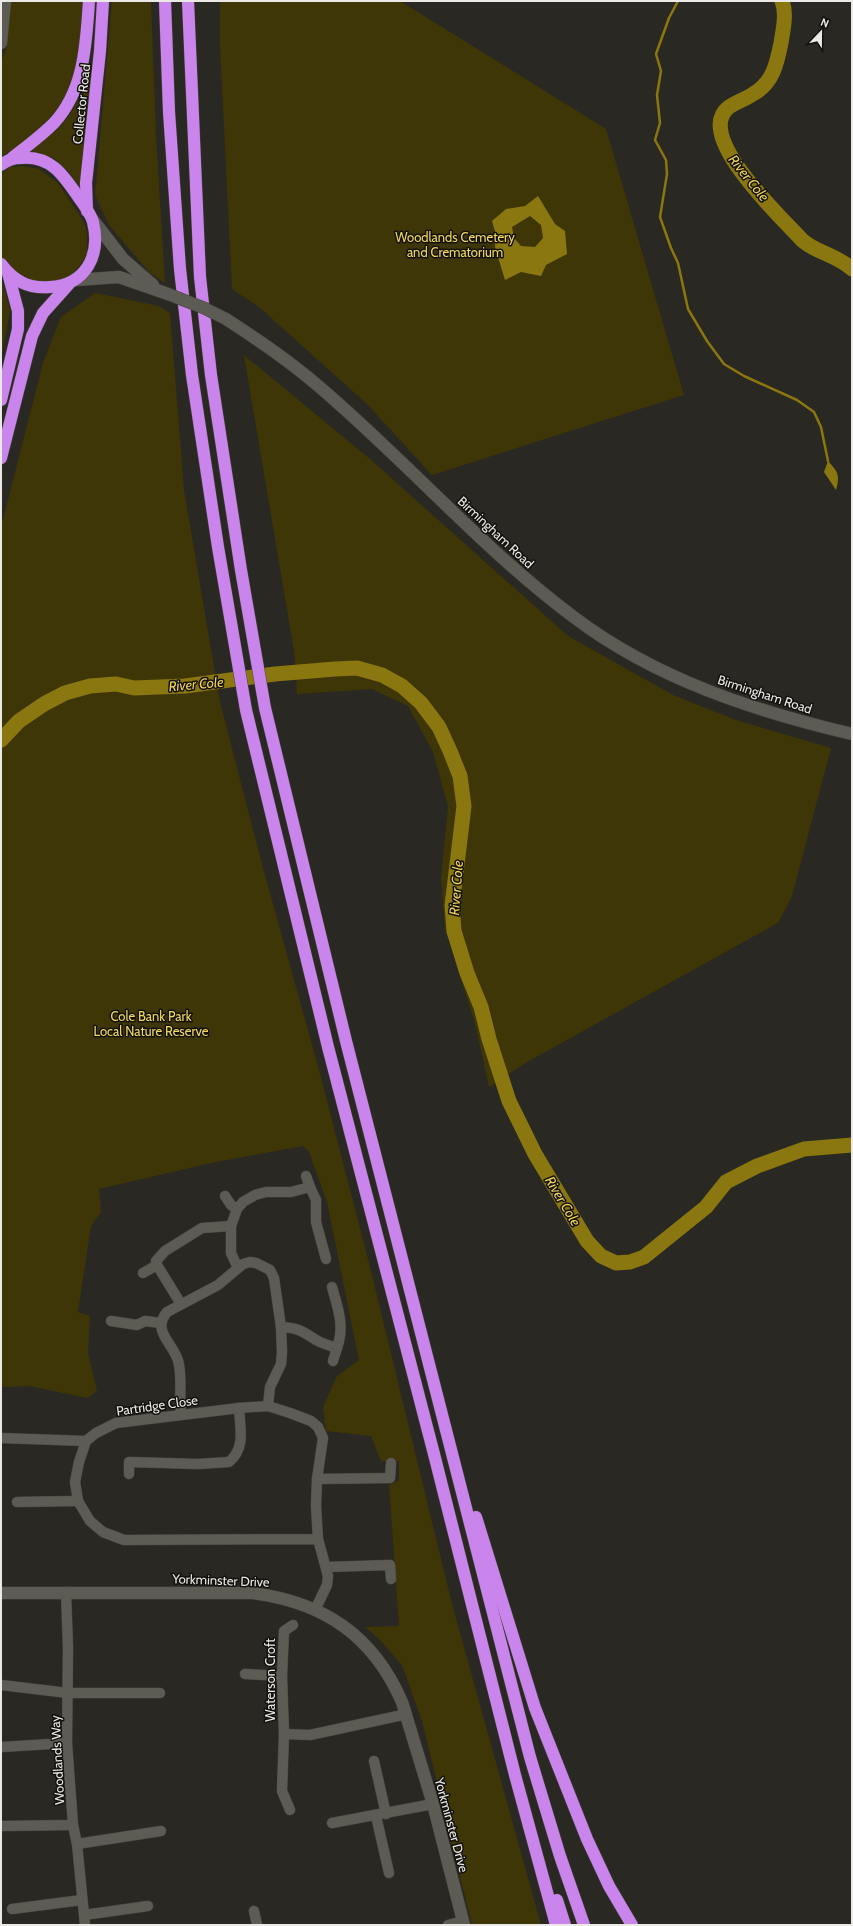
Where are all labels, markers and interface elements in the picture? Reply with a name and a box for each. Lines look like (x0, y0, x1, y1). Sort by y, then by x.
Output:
north arrow (801, 12, 841, 52)
text: N (819, 15, 831, 31)
street label: Collector Road (69, 63, 93, 145)
water label: River Cole (725, 151, 774, 205)
park label: Woodlands Cemetery and Crematorium (395, 229, 515, 260)
street label: Birmingham Road (455, 493, 537, 571)
street label: Birmingham Road (716, 671, 814, 717)
water label: River Cole (168, 673, 225, 695)
water label: River Cole (445, 859, 467, 916)
park label: Cole Bank Park Local Nature Reserve (94, 1008, 209, 1039)
water label: River Cole (541, 1173, 585, 1230)
street label: Partridge Close (115, 1391, 199, 1419)
street label: Yorkminster Drive (171, 1570, 270, 1590)
street label: Waterson Croft (262, 1638, 278, 1722)
street label: Woodlands Way (47, 1714, 67, 1805)
street label: Yorkminster Drive (431, 1775, 472, 1874)

